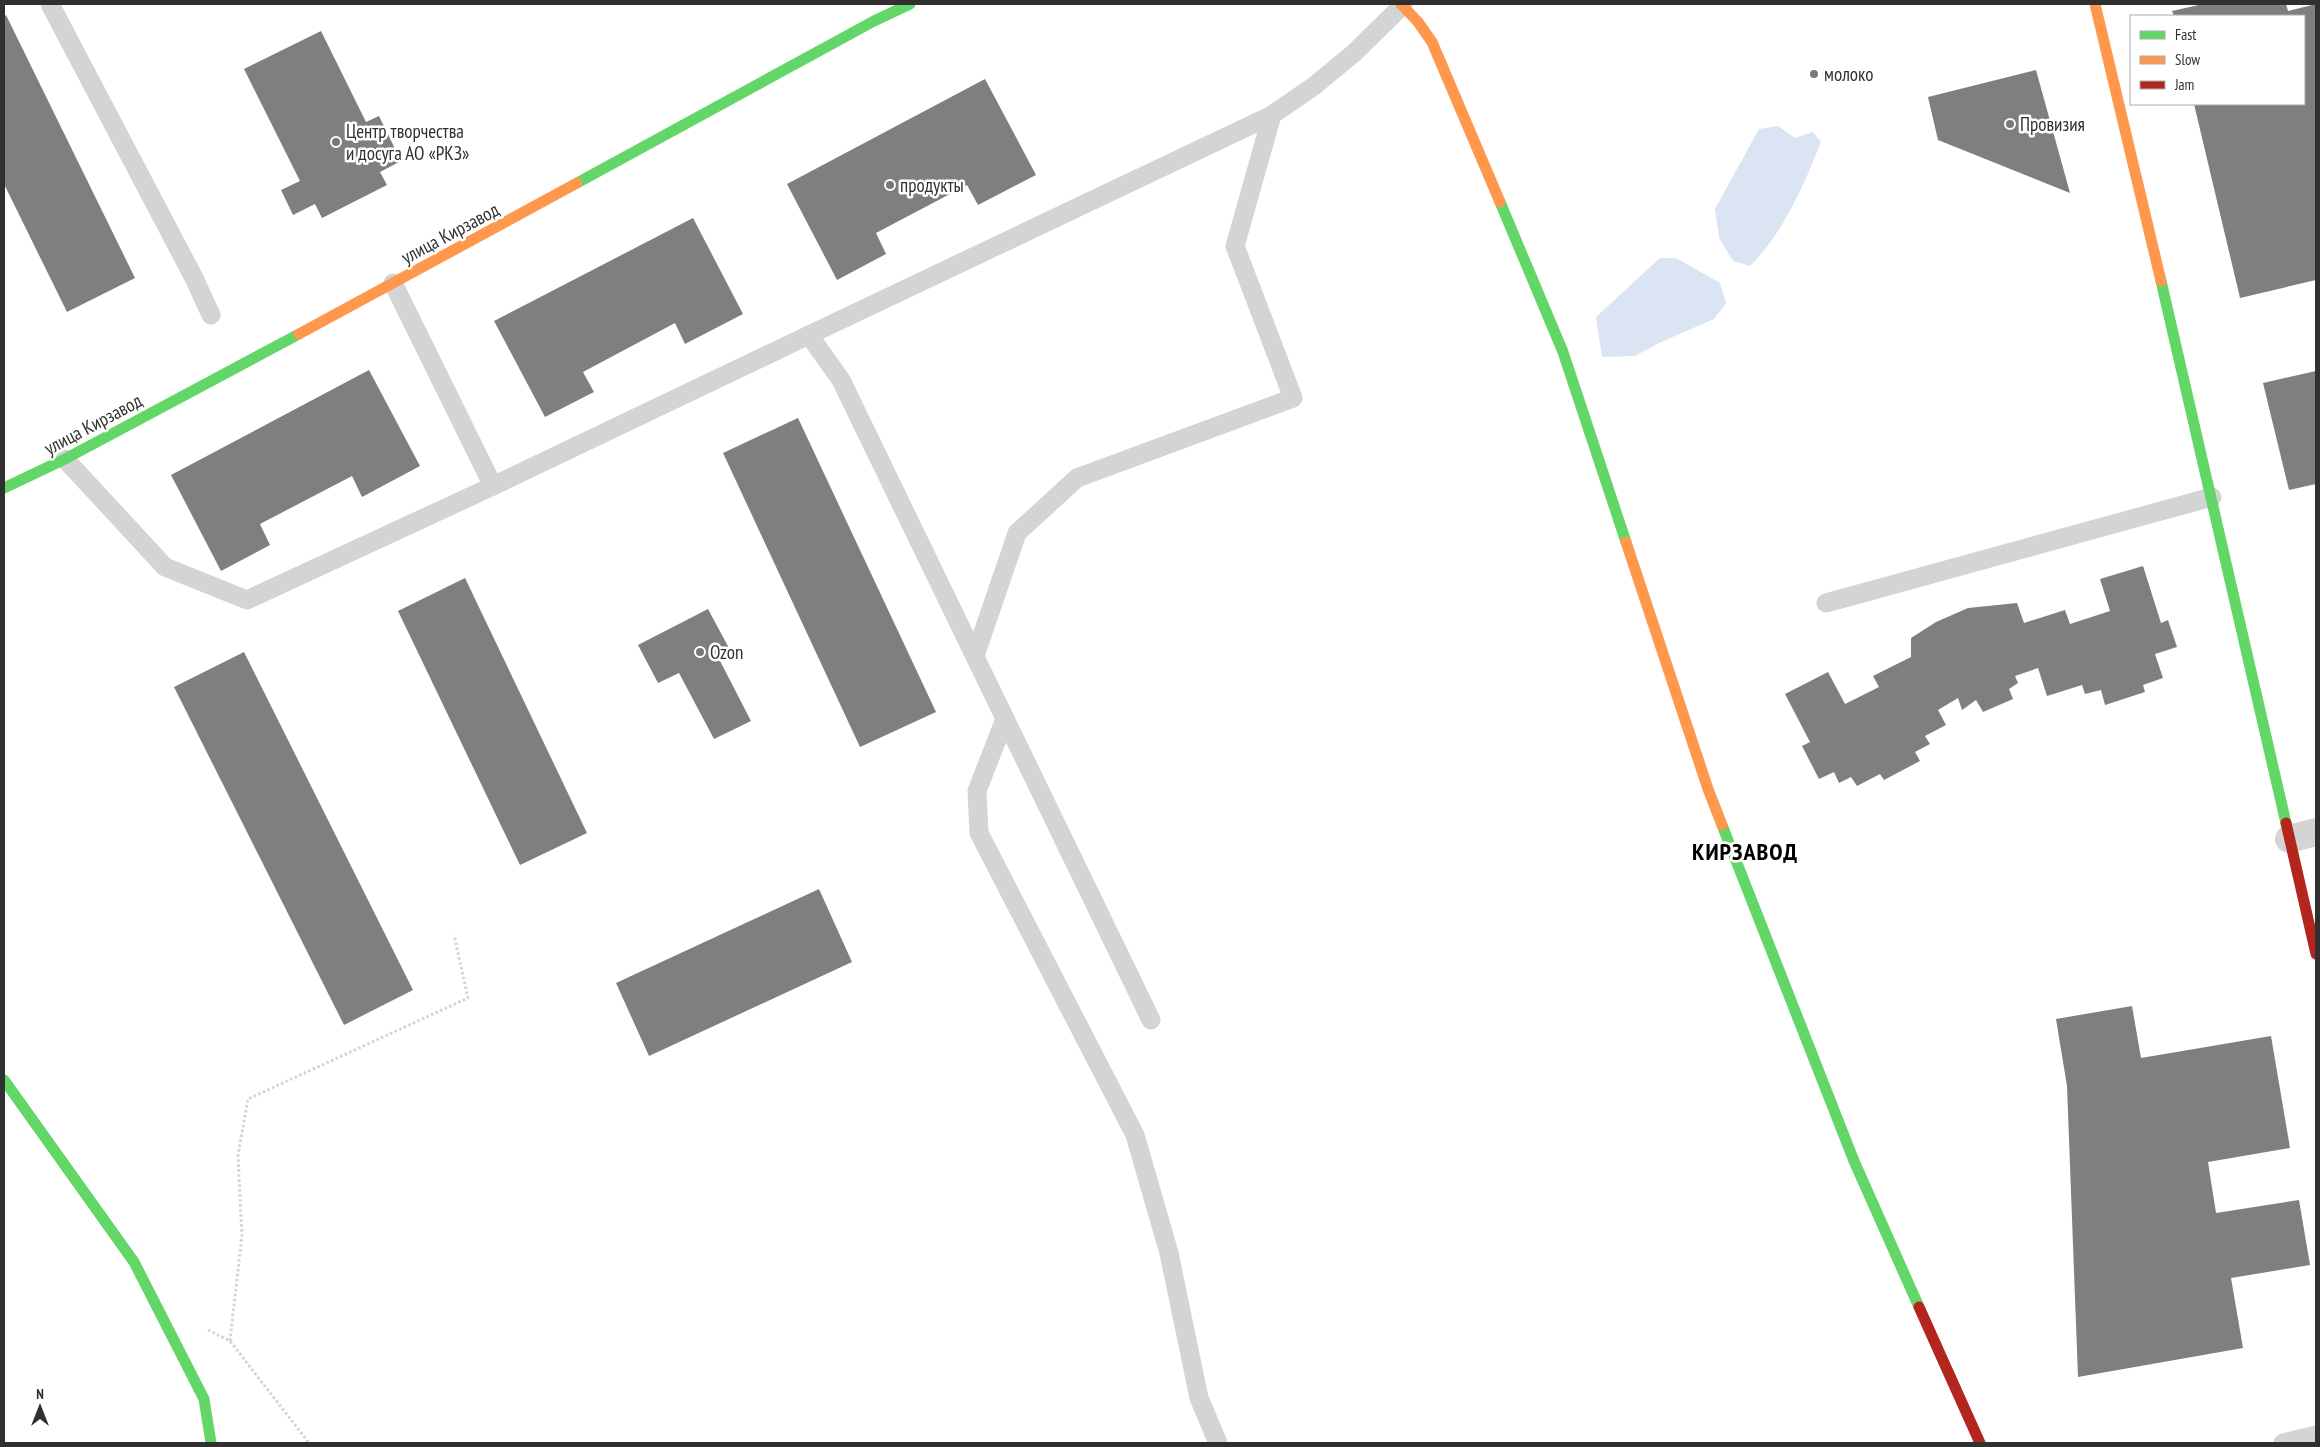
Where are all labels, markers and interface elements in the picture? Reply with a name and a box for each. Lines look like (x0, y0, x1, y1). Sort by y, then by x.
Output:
legend (2130, 15, 2305, 105)
text: Fast (2175, 25, 2196, 44)
text: Slow (2175, 50, 2200, 69)
place label: молоко (1824, 62, 1873, 86)
marker: молоко (1808, 68, 1820, 80)
text: Jam (2174, 75, 2194, 94)
place label: Провизия (2020, 112, 2085, 136)
marker: Провизия (2004, 118, 2016, 130)
place label: Центр творчества и досуга АО «РКЗ» (346, 119, 469, 165)
marker: Центр творчества и досуга АО «РКЗ» (330, 136, 342, 148)
place label: продукты (900, 173, 964, 197)
marker: продукты (884, 179, 896, 191)
street label: улица Кирзавод (397, 197, 504, 269)
street label: улица Кирзавод (40, 388, 147, 460)
place label: Ozon (710, 640, 743, 664)
marker: Ozon (694, 646, 706, 658)
district label: КИРЗАВОД (1692, 836, 1798, 867)
north arrow (15, 1382, 65, 1432)
text: N (36, 1385, 44, 1403)

